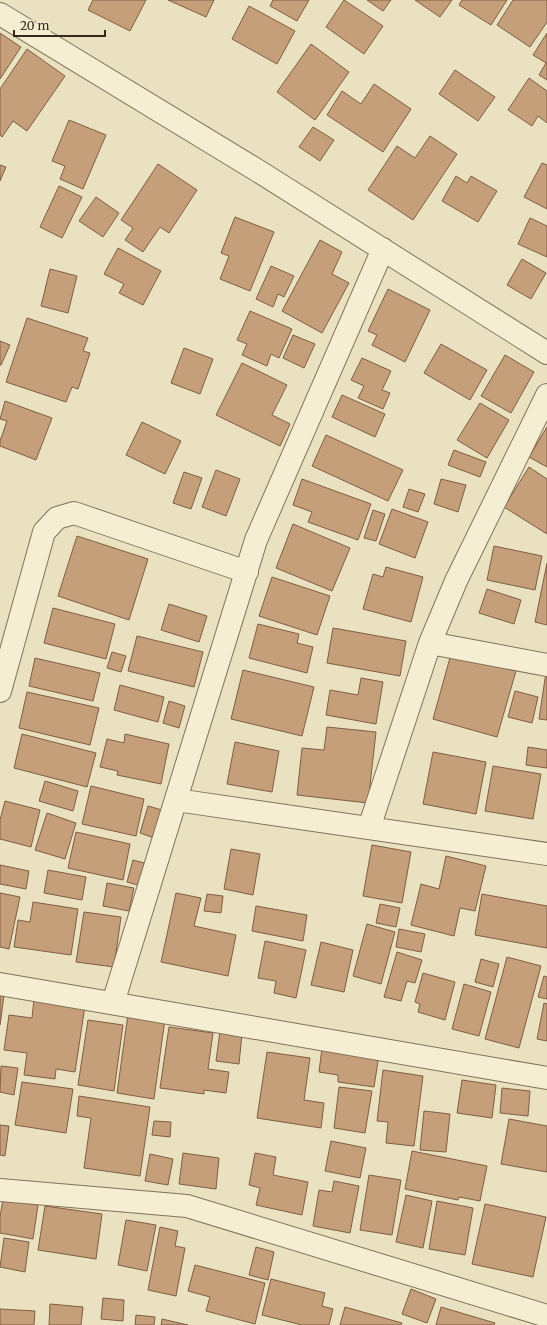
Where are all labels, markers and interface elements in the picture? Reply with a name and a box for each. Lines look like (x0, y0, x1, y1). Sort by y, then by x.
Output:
scale bar (14, 12, 105, 38)
text: 20 m (20, 18, 49, 33)

